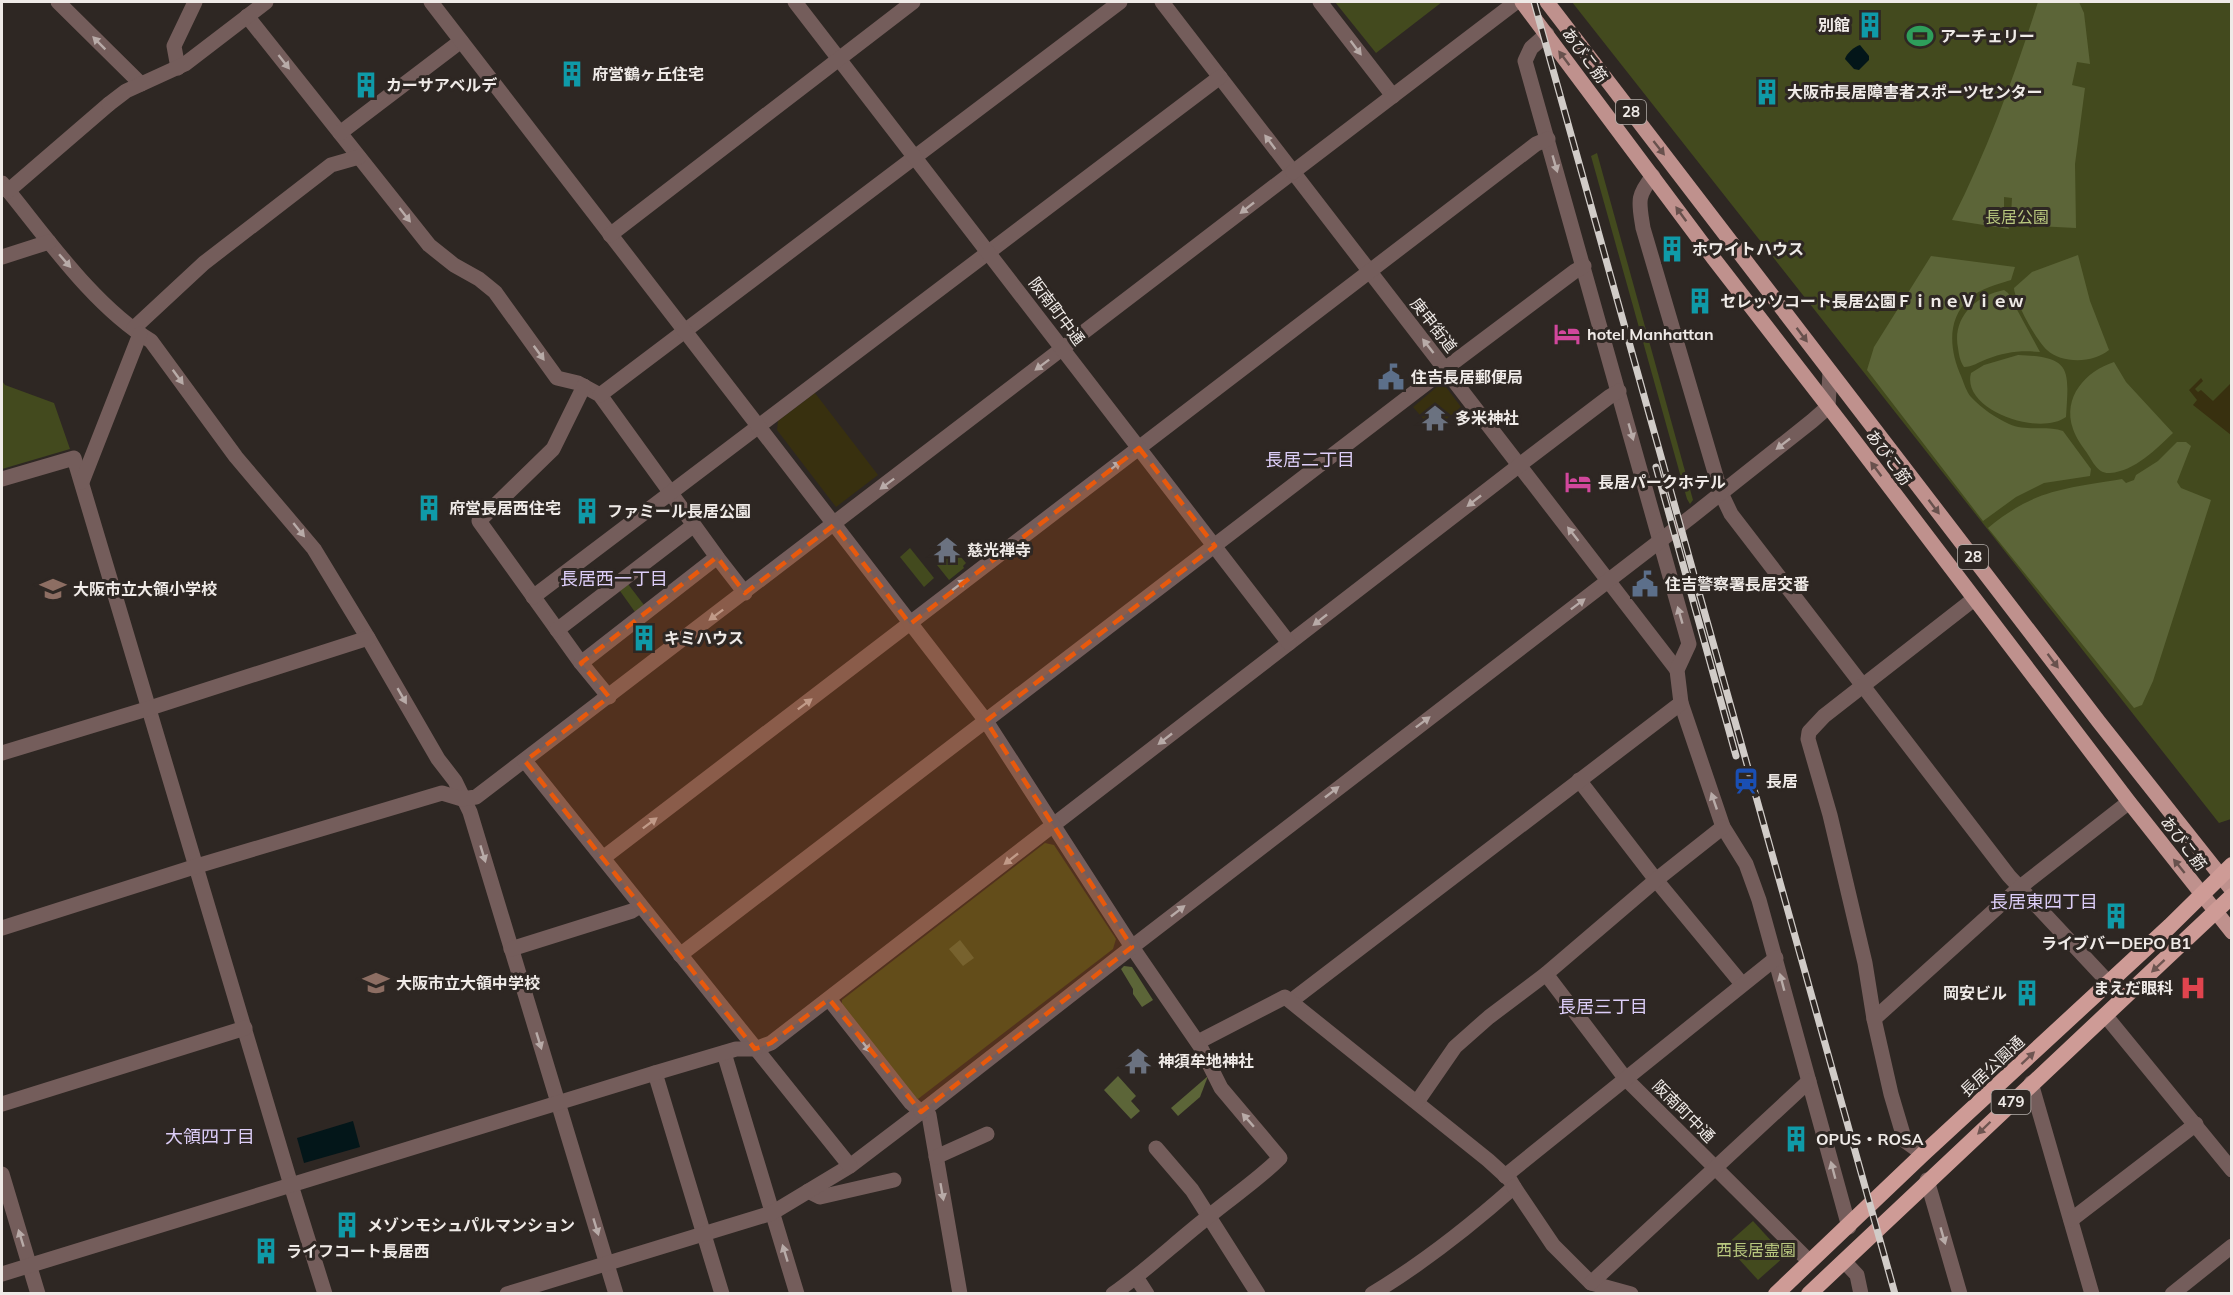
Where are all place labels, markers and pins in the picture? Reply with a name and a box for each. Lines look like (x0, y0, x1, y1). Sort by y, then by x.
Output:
building icon: 別館 (1855, 10, 1885, 40)
place label: 別館 (1818, 15, 1850, 35)
sports icon: アーチェリー (1905, 21, 1935, 51)
place label: アーチェリー (1940, 26, 2035, 46)
building icon: 府営鶴ヶ丘住宅 (557, 59, 587, 89)
place label: 府営鶴ヶ丘住宅 (592, 64, 704, 84)
building icon: カーサアベルデ (351, 70, 381, 100)
place label: カーサアベルデ (386, 75, 497, 95)
building icon: 大阪市長居障害者スポーツセンター (1752, 77, 1782, 107)
place label: 大阪市長居障害者スポーツセンター (1787, 82, 2043, 102)
building icon: ホワイトハウス (1657, 234, 1687, 264)
place label: ホワイトハウス (1692, 239, 1804, 259)
building icon: セレッソコート長居公園ＦｉｎｅＶｉｅｗ (1685, 286, 1715, 316)
place label: セレッソコート長居公園ＦｉｎｅＶｉｅｗ (1720, 291, 2024, 311)
hotel icon: hotel Manhattan (1552, 319, 1582, 349)
place label: hotel Manhattan (1587, 324, 1714, 344)
public building icon: 住吉長居郵便局 (1376, 362, 1406, 392)
place label: 住吉長居郵便局 (1410, 367, 1523, 387)
temple icon: 多米神社 (1420, 403, 1450, 433)
place label: 多米神社 (1455, 408, 1519, 428)
hotel icon: 長居パークホテル (1563, 467, 1593, 497)
place label: 長居パークホテル (1598, 472, 1726, 492)
building icon: 府営長居西住宅 (414, 493, 444, 523)
building icon: ファミール長居公園 (572, 496, 602, 526)
place label: 府営長居西住宅 (449, 498, 561, 518)
place label: ファミール長居公園 (607, 501, 751, 521)
temple icon: 慈光禅寺 (932, 535, 962, 565)
place label: 慈光禅寺 (967, 540, 1031, 560)
public building icon: 住吉警察署長居交番 (1630, 569, 1660, 599)
school or university icon: 大阪市立大領小学校 (38, 574, 68, 604)
place label: 住吉警察署長居交番 (1664, 574, 1809, 594)
place label: 大阪市立大領小学校 (73, 579, 217, 599)
building icon: キミハウス (629, 623, 659, 653)
place label: キミハウス (664, 628, 744, 648)
station icon: 長居 (1731, 766, 1761, 796)
place label: 長居 (1766, 771, 1798, 791)
building icon: ライブバーDEPO B1 (2101, 901, 2131, 931)
place label: ライブバーDEPO B1 (2041, 933, 2191, 953)
school or university icon: 大阪市立大領中学校 (361, 968, 391, 998)
place label: 大阪市立大領中学校 (396, 973, 540, 993)
hospital icon: まえだ眼科 (2178, 973, 2208, 1003)
building icon: 岡安ビル (2012, 978, 2042, 1008)
place label: まえだ眼科 (2093, 978, 2173, 998)
place label: 岡安ビル (1943, 983, 2007, 1003)
temple icon: 神須牟地神社 (1123, 1046, 1153, 1076)
place label: 神須牟地神社 (1158, 1051, 1254, 1071)
building icon: OPUS・ROSA (1781, 1124, 1811, 1154)
place label: OPUS・ROSA (1816, 1129, 1923, 1149)
building icon: メゾンモシュパルマンション (332, 1210, 362, 1240)
place label: メゾンモシュパルマンション (367, 1215, 575, 1235)
building icon: ライフコート長居西 (251, 1236, 281, 1266)
place label: ライフコート長居西 (286, 1241, 430, 1261)

